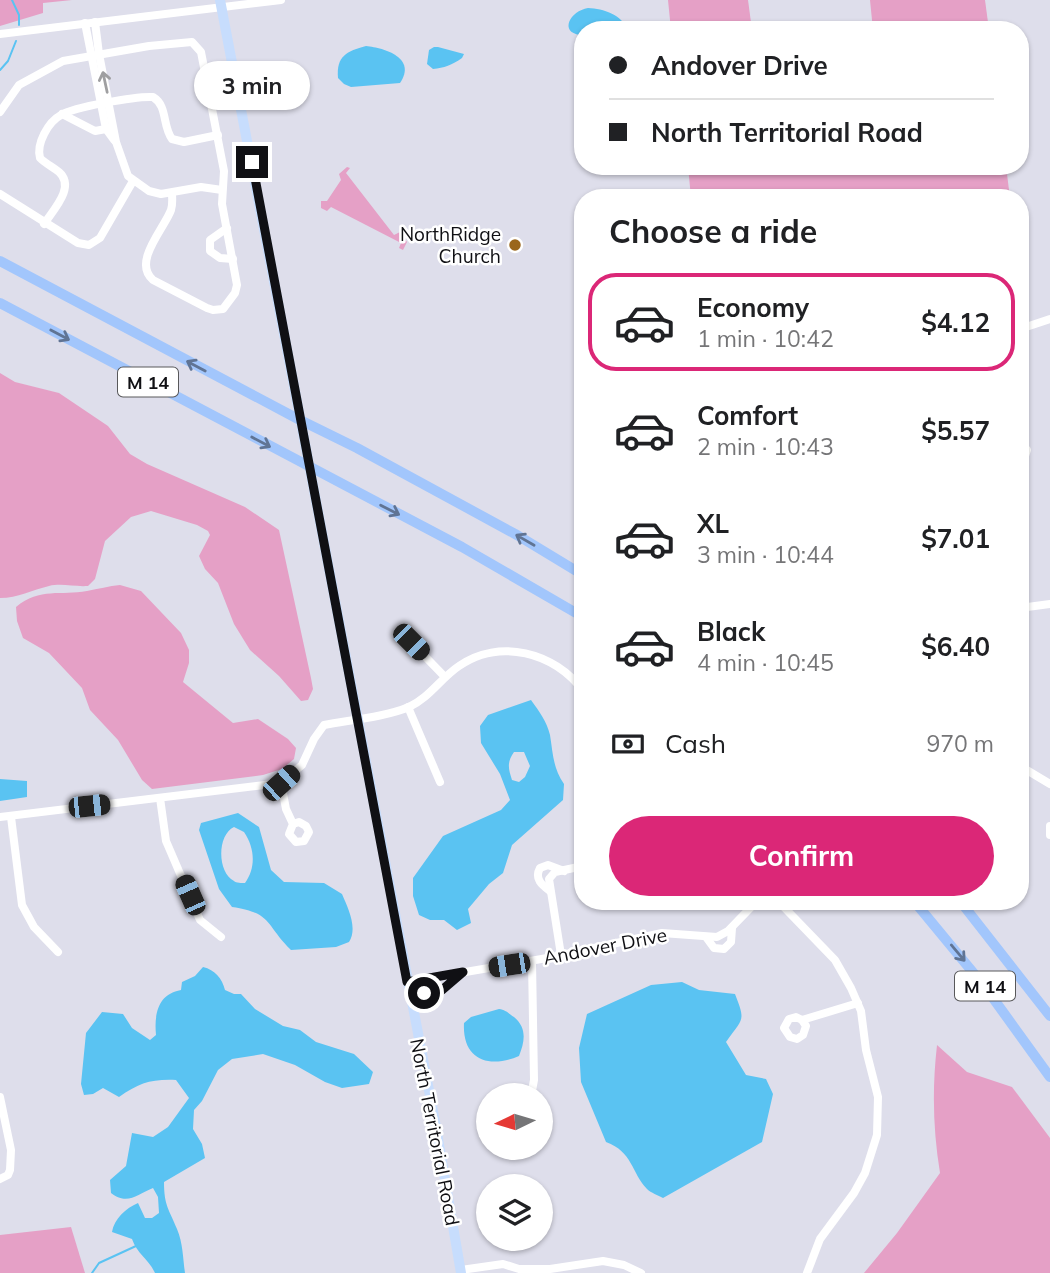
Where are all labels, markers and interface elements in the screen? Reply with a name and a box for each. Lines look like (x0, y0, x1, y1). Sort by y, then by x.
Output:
text: Andover Drive (651, 49, 828, 82)
callout: 3 min (194, 60, 310, 110)
one-way arrow (97, 71, 111, 94)
text: 3 min (222, 71, 282, 100)
text: North Territorial Road (651, 116, 923, 149)
route end (236, 146, 268, 178)
text: Choose a ride (609, 211, 817, 251)
place label: NorthRidge Church (400, 222, 501, 268)
marker: NorthRidge Church (507, 237, 523, 253)
icon: car (613, 291, 676, 354)
text: Economy (697, 291, 809, 324)
text: $4.12 (921, 306, 990, 339)
text: 1 min · 10:42 (697, 324, 834, 353)
one-way arrow (49, 329, 70, 342)
one-way arrow (187, 359, 207, 373)
road number: M 14 (118, 368, 178, 396)
icon: car (613, 399, 676, 462)
text: Comfort (697, 399, 798, 432)
text: $5.57 (921, 414, 990, 447)
text: 2 min · 10:43 (697, 432, 834, 461)
one-way arrow (250, 436, 271, 449)
one-way arrow (380, 504, 400, 518)
icon: car (613, 507, 676, 570)
text: XL (697, 507, 729, 540)
text: $7.01 (921, 522, 990, 555)
one-way arrow (515, 532, 535, 546)
text: 3 min · 10:44 (697, 540, 834, 569)
icon: car (613, 615, 676, 678)
text: Black (697, 615, 765, 648)
car (389, 620, 434, 664)
text: $6.40 (921, 630, 990, 663)
text: 4 min · 10:45 (697, 648, 834, 677)
icon: cash (609, 725, 647, 763)
text: Cash (665, 727, 726, 760)
text: 970 m (926, 729, 994, 758)
car (259, 761, 304, 805)
car (68, 793, 111, 819)
button: Confirm (609, 816, 994, 896)
car (172, 872, 209, 918)
street label: Andover Drive (541, 922, 669, 970)
one-way arrow (950, 944, 966, 962)
car (487, 951, 532, 979)
road number: M 14 (955, 972, 1015, 1001)
route start (408, 977, 440, 1009)
street label: North Territorial Road (405, 1036, 465, 1228)
north arrow (476, 1083, 553, 1160)
map controls (476, 1083, 553, 1251)
button: layers (476, 1174, 553, 1251)

